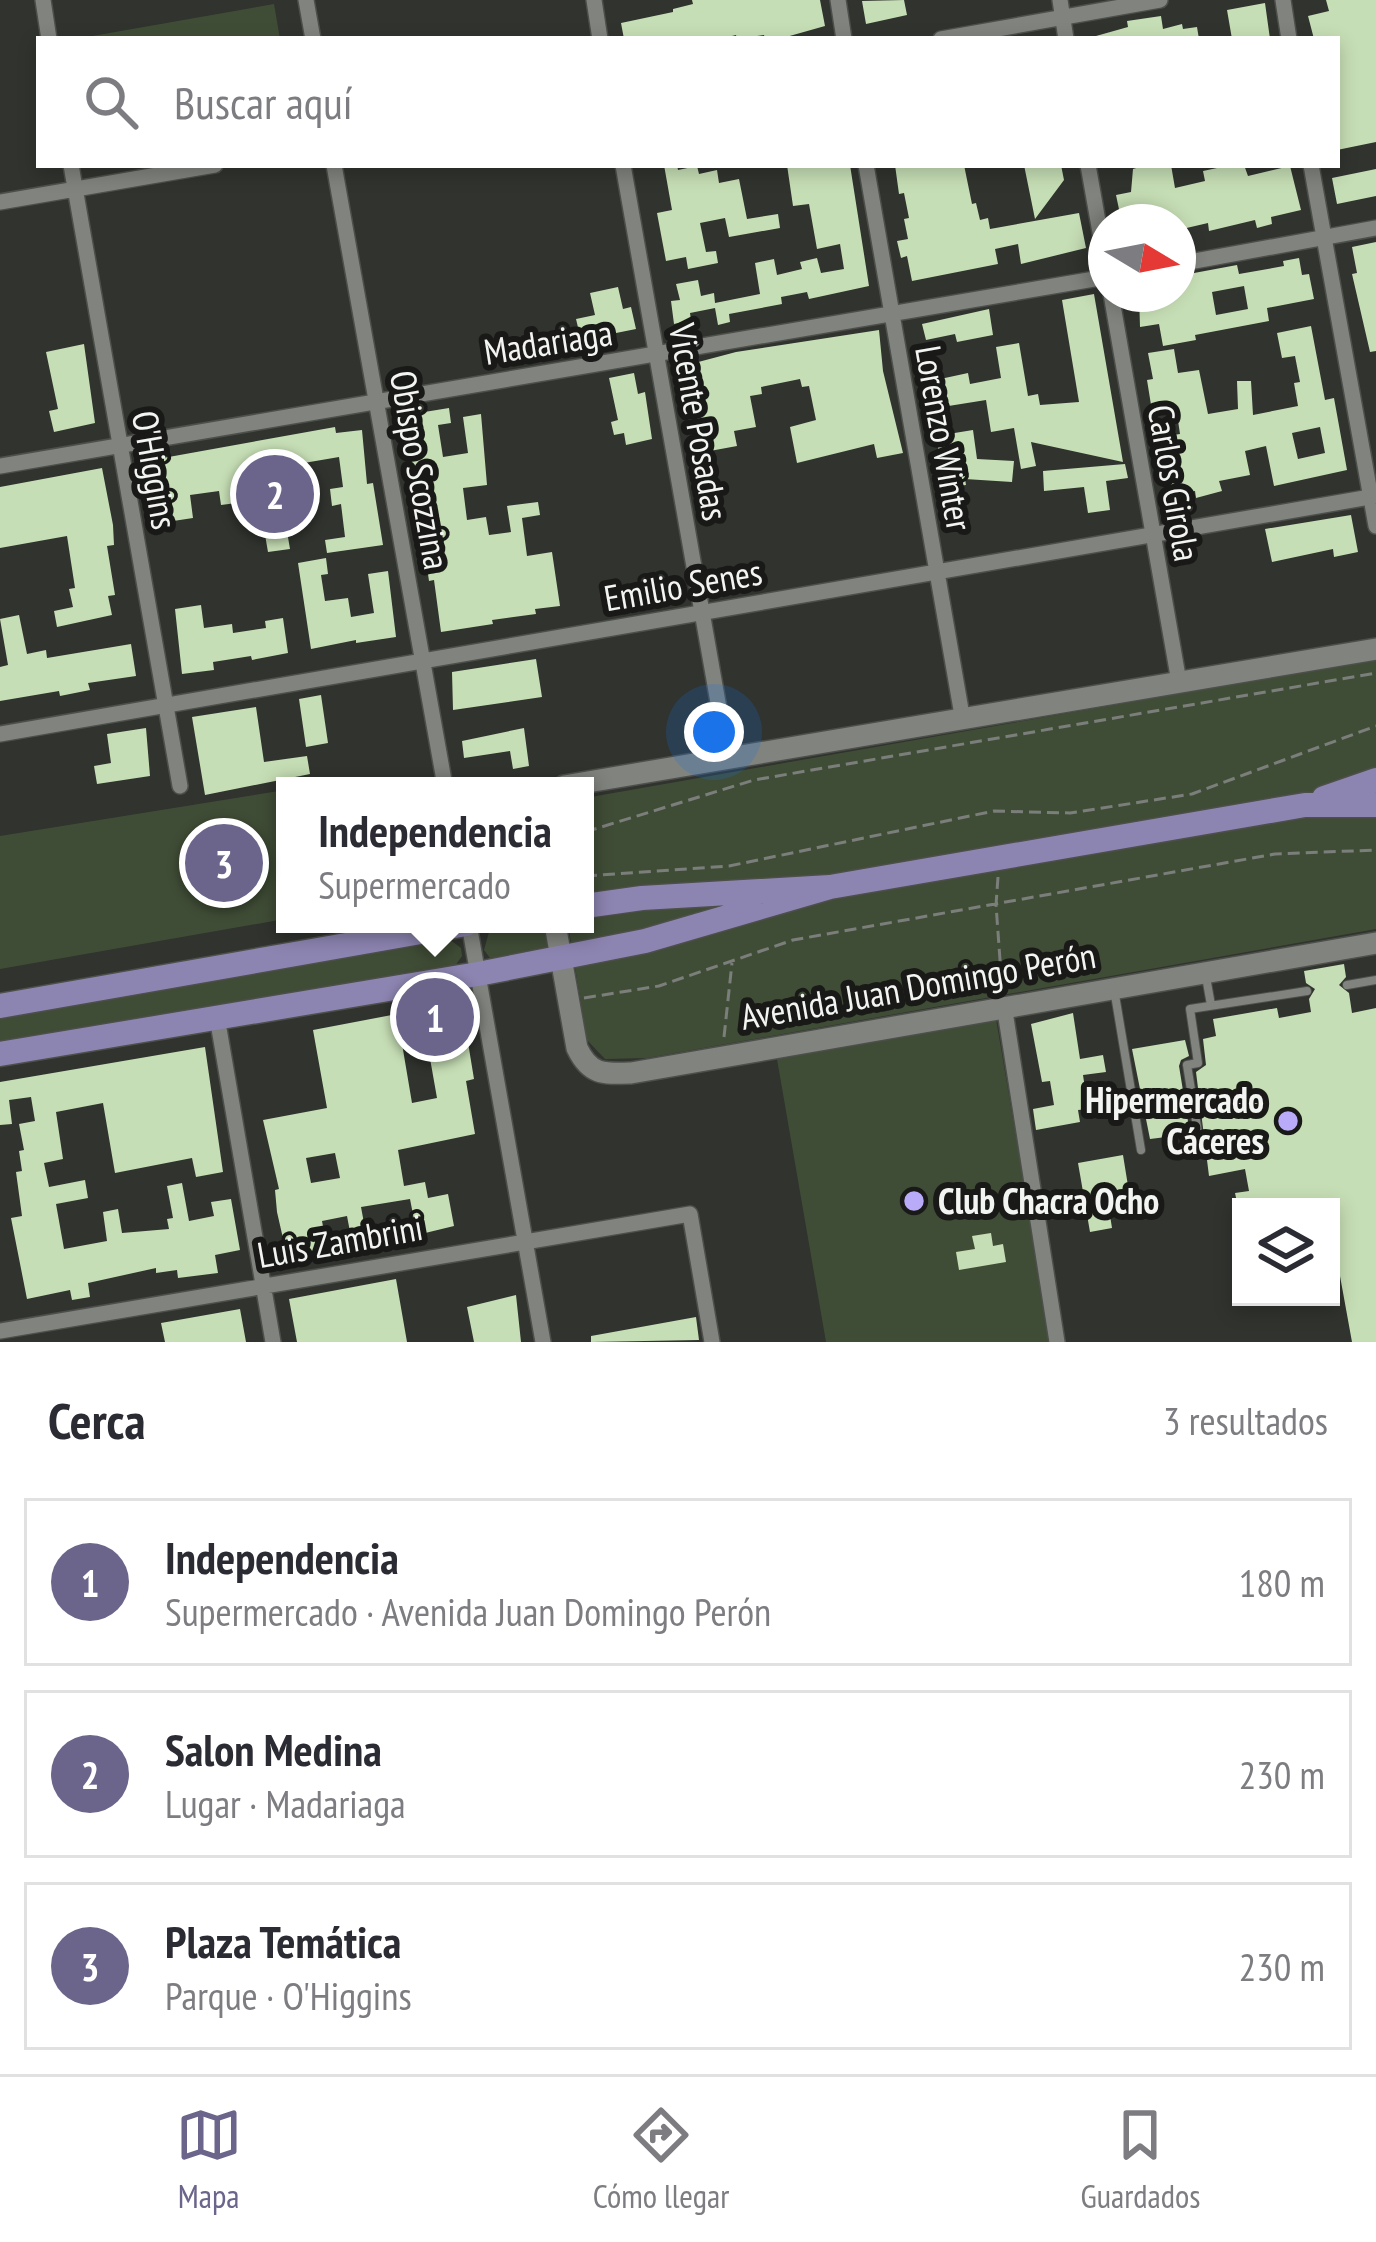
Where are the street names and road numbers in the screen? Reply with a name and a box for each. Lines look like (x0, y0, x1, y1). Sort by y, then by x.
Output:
street label: Madariaga (480, 308, 615, 375)
street label: Vicente Posadas (659, 319, 740, 524)
street label: Lorenzo Winter (905, 342, 984, 534)
street label: Obispo Scozzina (380, 367, 461, 573)
street label: Carlos Girola (1138, 401, 1211, 565)
street label: O'Higgins (122, 407, 189, 533)
street label: Emilio Senes (600, 548, 765, 621)
street label: Avenida Juan Domingo Perón (737, 931, 1099, 1040)
street label: Luis Zambrini (254, 1203, 426, 1278)

